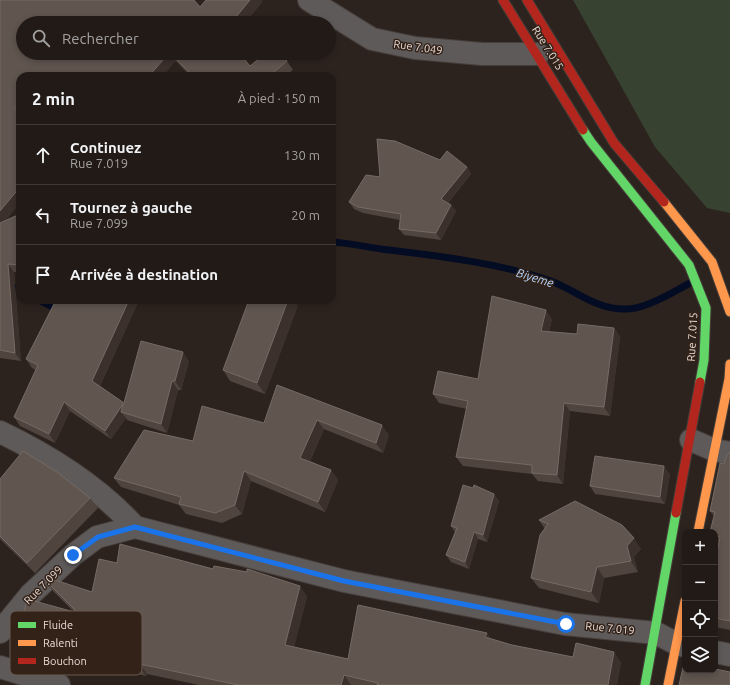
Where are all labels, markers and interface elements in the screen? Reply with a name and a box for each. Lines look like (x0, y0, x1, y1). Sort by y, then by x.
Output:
search box (16, 16, 336, 60)
street label: Rue 7.015 (530, 24, 566, 72)
icon: search (30, 27, 52, 49)
text: Rechercher (62, 30, 139, 47)
street label: Rue 7.049 (393, 38, 443, 56)
text: 2 min (32, 89, 75, 108)
text: À pied · 150 m (238, 91, 320, 105)
text: Continuez (70, 139, 141, 156)
icon: ahead (32, 144, 54, 166)
text: 130 m (284, 148, 320, 162)
text: Rue 7.019 (70, 156, 128, 170)
text: Tournez à gauche (70, 199, 193, 216)
icon: left (32, 204, 54, 226)
text: 20 m (291, 208, 320, 222)
text: Rue 7.099 (70, 216, 128, 230)
icon: arrive (32, 264, 54, 286)
text: Arrivée à destination (70, 266, 218, 283)
water label: Biyeme (515, 266, 555, 289)
street label: Rue 7.015 (685, 312, 699, 362)
map controls (682, 529, 718, 673)
button: + (682, 529, 718, 565)
route end (64, 546, 82, 564)
street label: Rue 7.099 (21, 563, 65, 607)
button: − (682, 565, 718, 601)
button: locate (682, 601, 718, 637)
legend (10, 611, 142, 675)
route start (557, 615, 575, 633)
text: Fluide (43, 619, 73, 631)
street label: Rue 7.019 (585, 619, 635, 637)
text: Ralenti (43, 637, 78, 649)
button: layers (682, 637, 718, 673)
text: Bouchon (43, 655, 87, 667)

